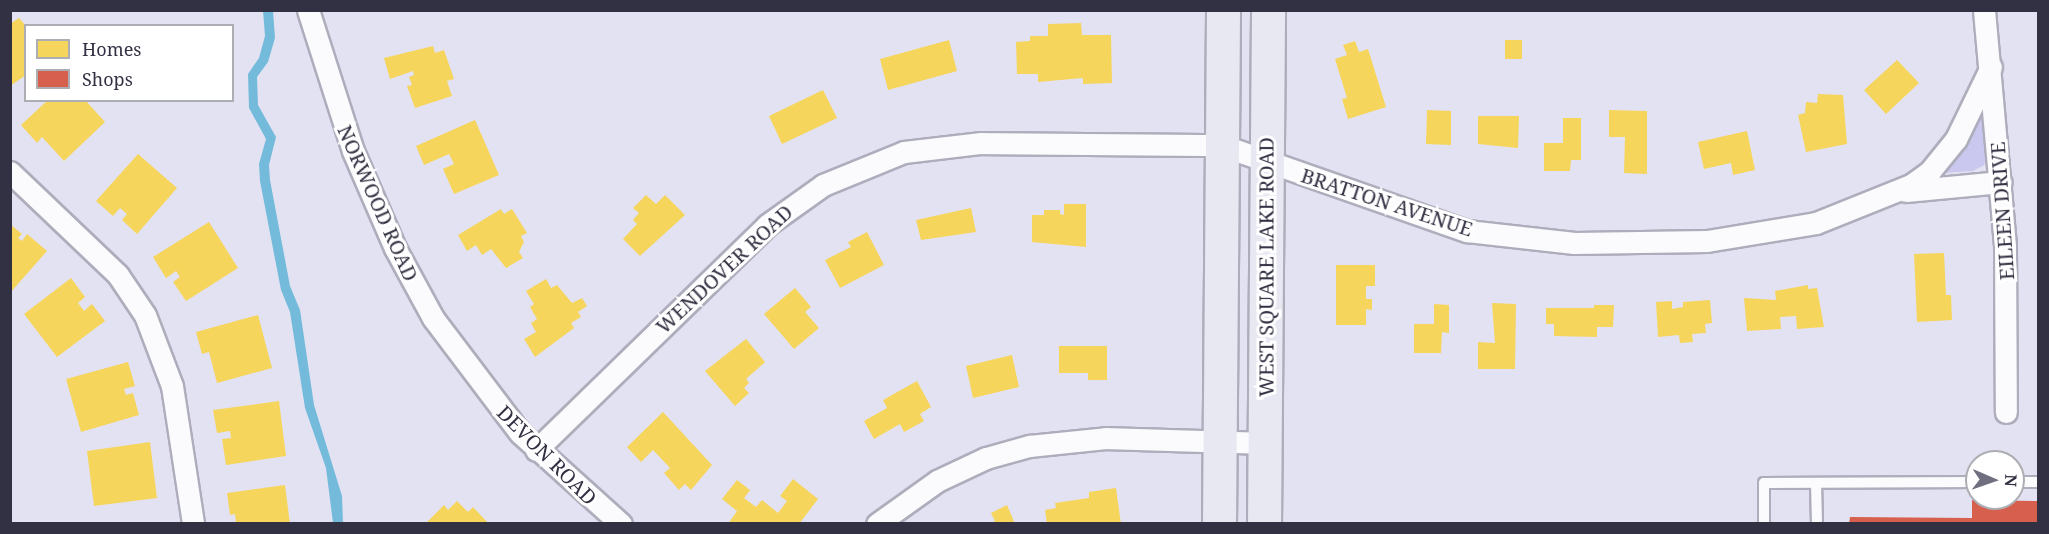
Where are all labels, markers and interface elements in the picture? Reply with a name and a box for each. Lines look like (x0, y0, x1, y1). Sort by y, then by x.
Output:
legend (24, 24, 234, 102)
text: Homes (82, 37, 141, 61)
text: Shops (82, 67, 133, 91)
street label: NORWOOD ROAD (333, 121, 423, 285)
street label: WEST SQUARE LAKE ROAD (1254, 137, 1278, 397)
street label: EILEEN DRIVE (1985, 141, 2019, 281)
street label: BRATTON AVENUE (1298, 163, 1476, 241)
street label: WENDOVER ROAD (651, 200, 797, 338)
street label: DEVON ROAD (492, 400, 602, 510)
north arrow (1965, 450, 2025, 510)
text: N (2000, 474, 2022, 487)

